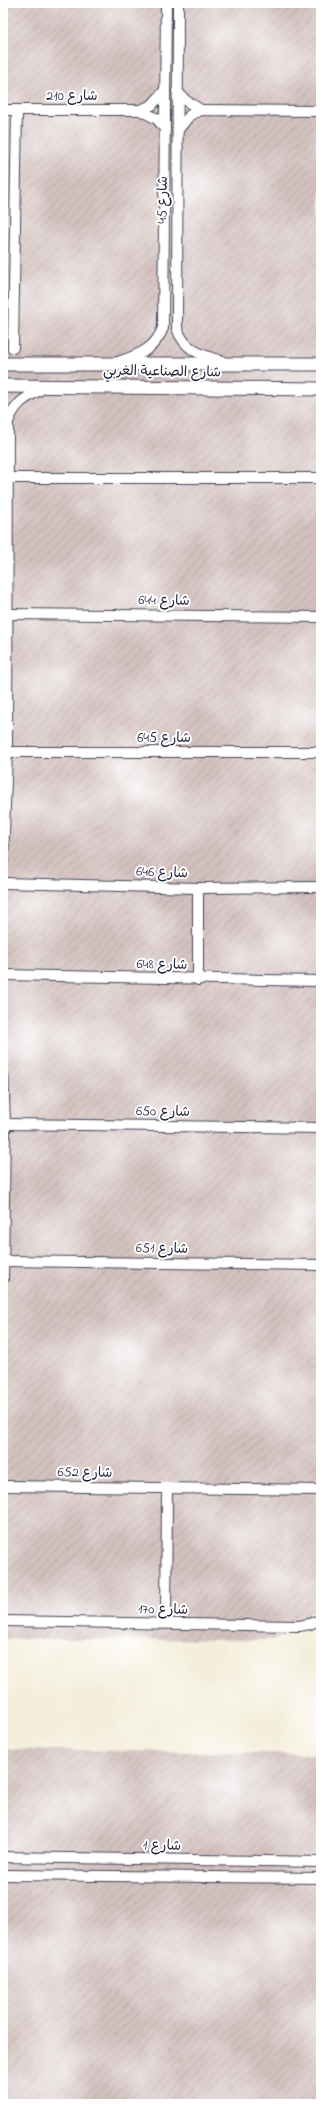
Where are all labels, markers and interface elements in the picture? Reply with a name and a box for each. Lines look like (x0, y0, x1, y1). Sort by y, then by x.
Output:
street label: شارع 210 (46, 86, 98, 107)
street label: شارع 45 (152, 176, 174, 224)
street label: شارع الصناعية الغربي (103, 360, 221, 385)
street label: شارع 644 (138, 590, 190, 612)
street label: شارع 645 (137, 728, 191, 749)
street label: شارع 646 (136, 862, 188, 884)
street label: شارع 648 (136, 954, 188, 976)
street label: شارع 650 (136, 1101, 190, 1123)
street label: شارع 651 (136, 1238, 188, 1260)
street label: شارع 652 (57, 1462, 113, 1484)
street label: شارع 170 (138, 1599, 188, 1621)
street label: شارع 1 (143, 1835, 181, 1857)

